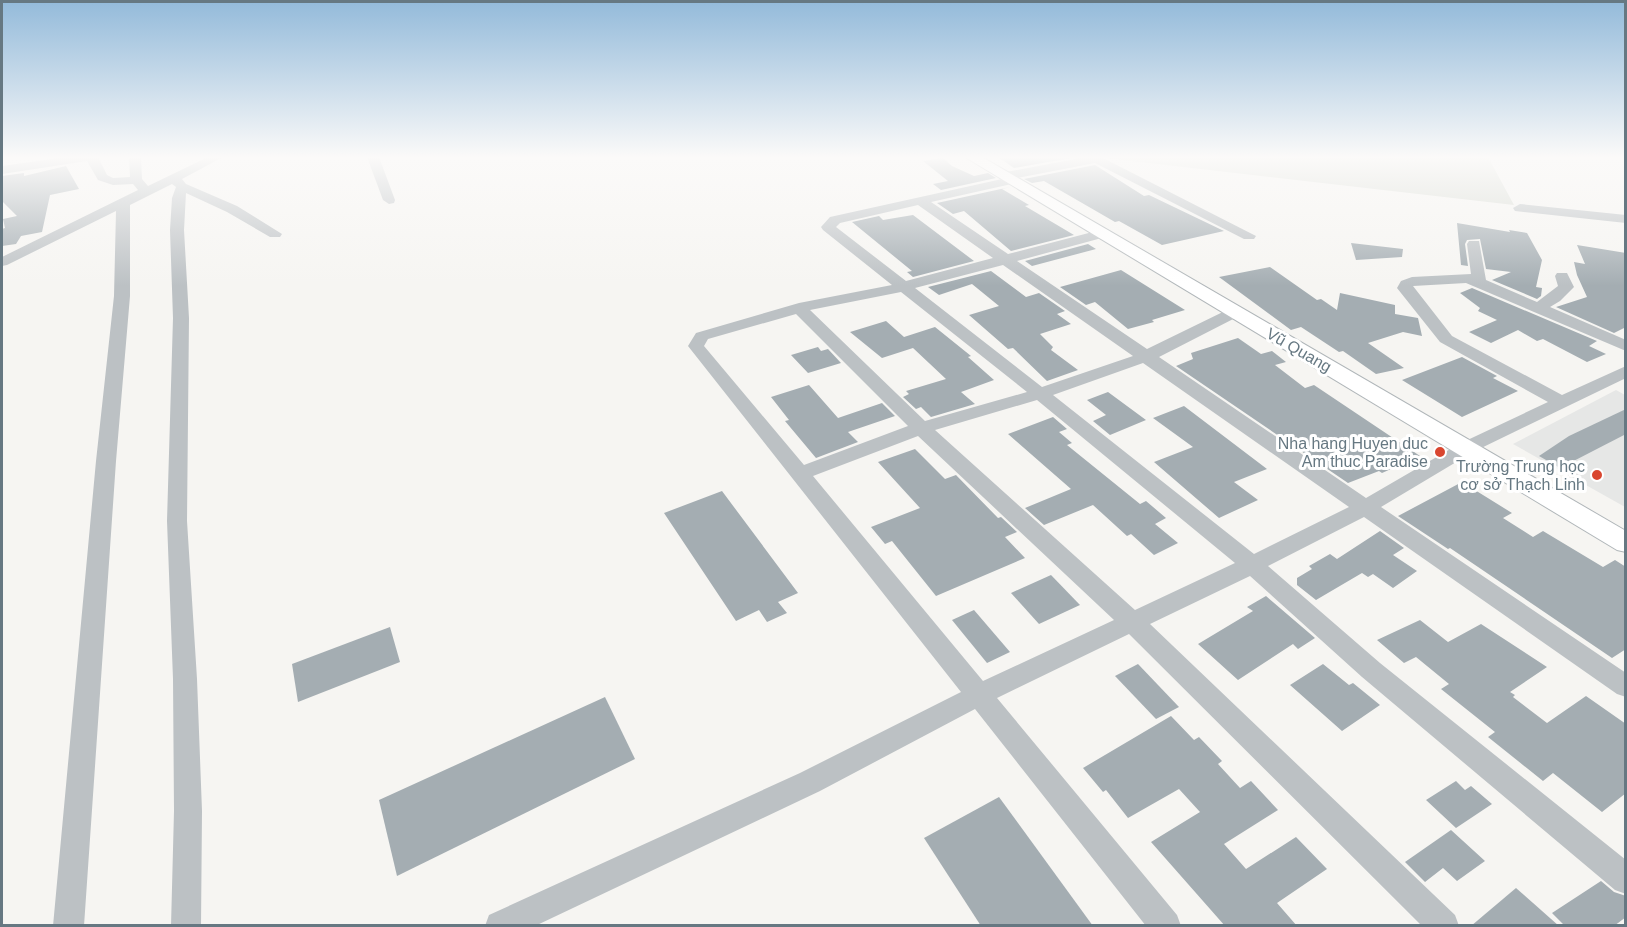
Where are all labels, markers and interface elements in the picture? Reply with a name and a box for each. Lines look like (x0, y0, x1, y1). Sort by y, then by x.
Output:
street label: Vũ Quang (1264, 325, 1334, 375)
place label: Nha hang Huyen duc Am thuc Paradise (1278, 435, 1428, 470)
marker: Nha hang Huyen duc Am thuc Paradise (1433, 445, 1447, 459)
place label: Trường Trung học cơ sở Thạch Linh (1456, 458, 1585, 493)
marker: Trường Trung học cơ sở Thạch Linh (1590, 468, 1604, 482)

